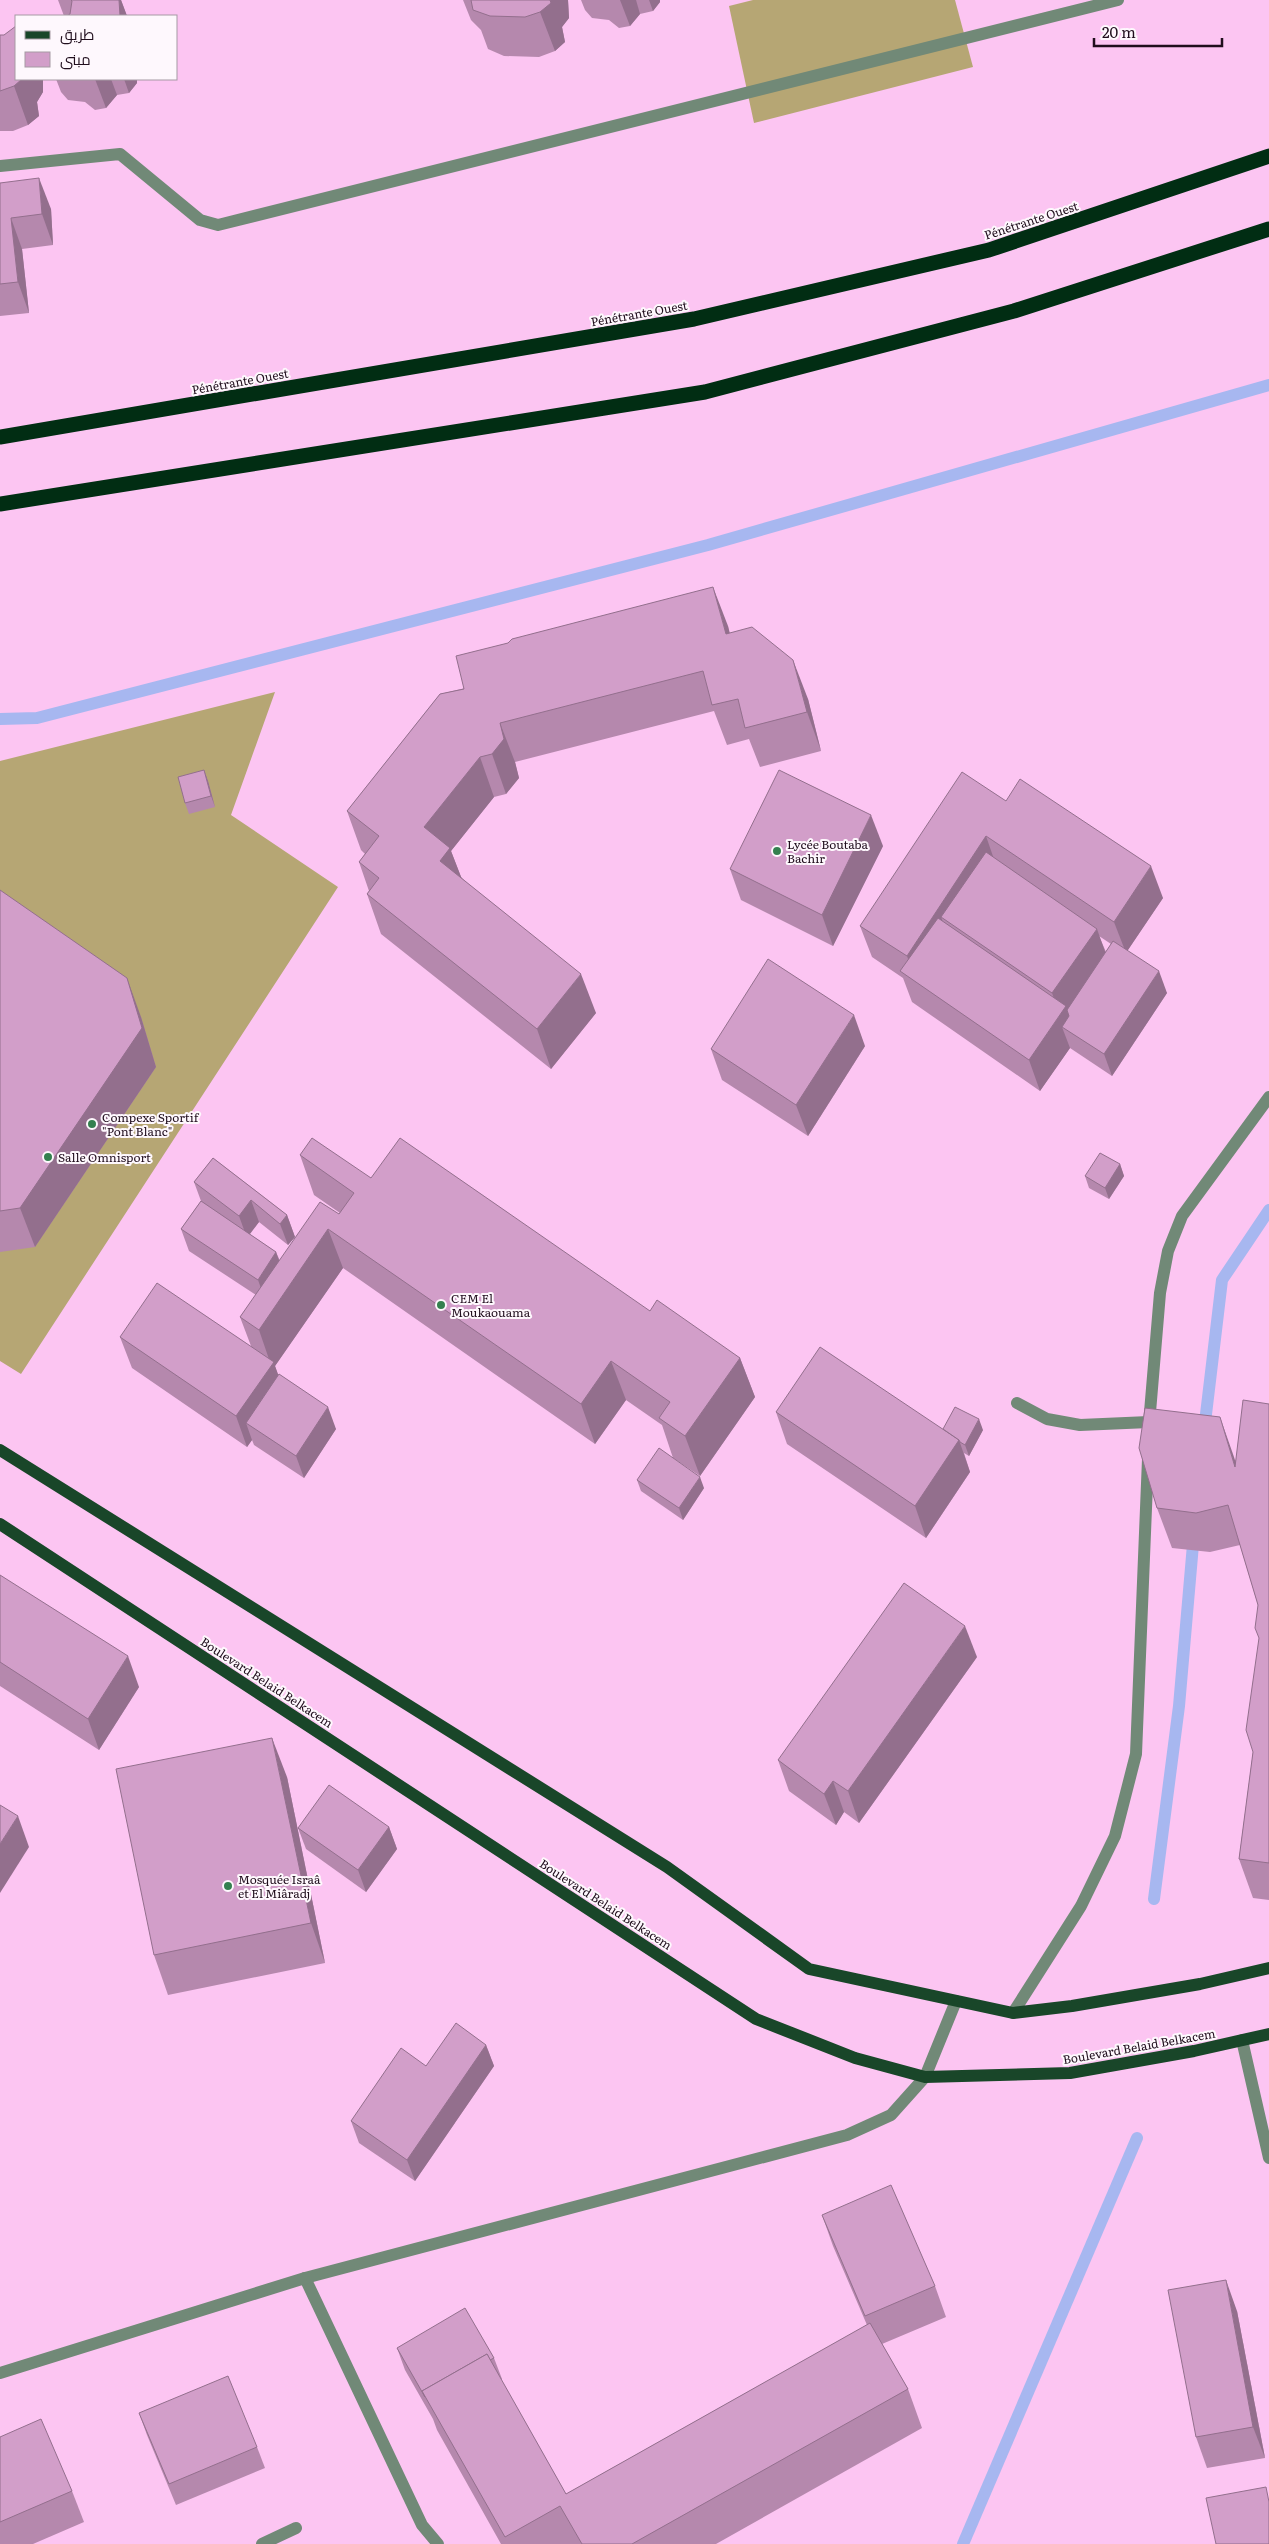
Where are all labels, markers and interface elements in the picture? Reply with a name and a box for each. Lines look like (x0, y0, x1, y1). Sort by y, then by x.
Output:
legend (15, 15, 178, 80)
scale bar (1094, 15, 1222, 47)
text: 20 m (1102, 20, 1136, 43)
text: طريق (60, 22, 94, 45)
text: مبنى (60, 47, 91, 70)
street label: Pénétrante Ouest (982, 196, 1080, 244)
street label: Pénétrante Ouest (589, 296, 689, 330)
street label: Pénétrante Ouest (190, 364, 290, 398)
place label: Lycée Boutaba Bachir (787, 835, 869, 867)
marker: Lycée Boutaba Bachir (771, 845, 783, 857)
place label: Compexe Sportif "Pont Blanc" (102, 1108, 200, 1140)
marker: Compexe Sportif "Pont Blanc" (86, 1118, 98, 1130)
place label: Salle Omnisport (58, 1148, 151, 1166)
marker: Salle Omnisport (42, 1151, 54, 1163)
place label: CEM El Moukaouama (451, 1289, 531, 1321)
marker: CEM El Moukaouama (435, 1299, 447, 1311)
street label: Boulevard Belaid Belkacem (197, 1632, 337, 1732)
street label: Boulevard Belaid Belkacem (536, 1854, 676, 1954)
place label: Mosquée Israâ et El Miâradj (238, 1870, 321, 1902)
marker: Mosquée Israâ et El Miâradj (222, 1880, 234, 1892)
street label: Boulevard Belaid Belkacem (1061, 2024, 1217, 2068)

